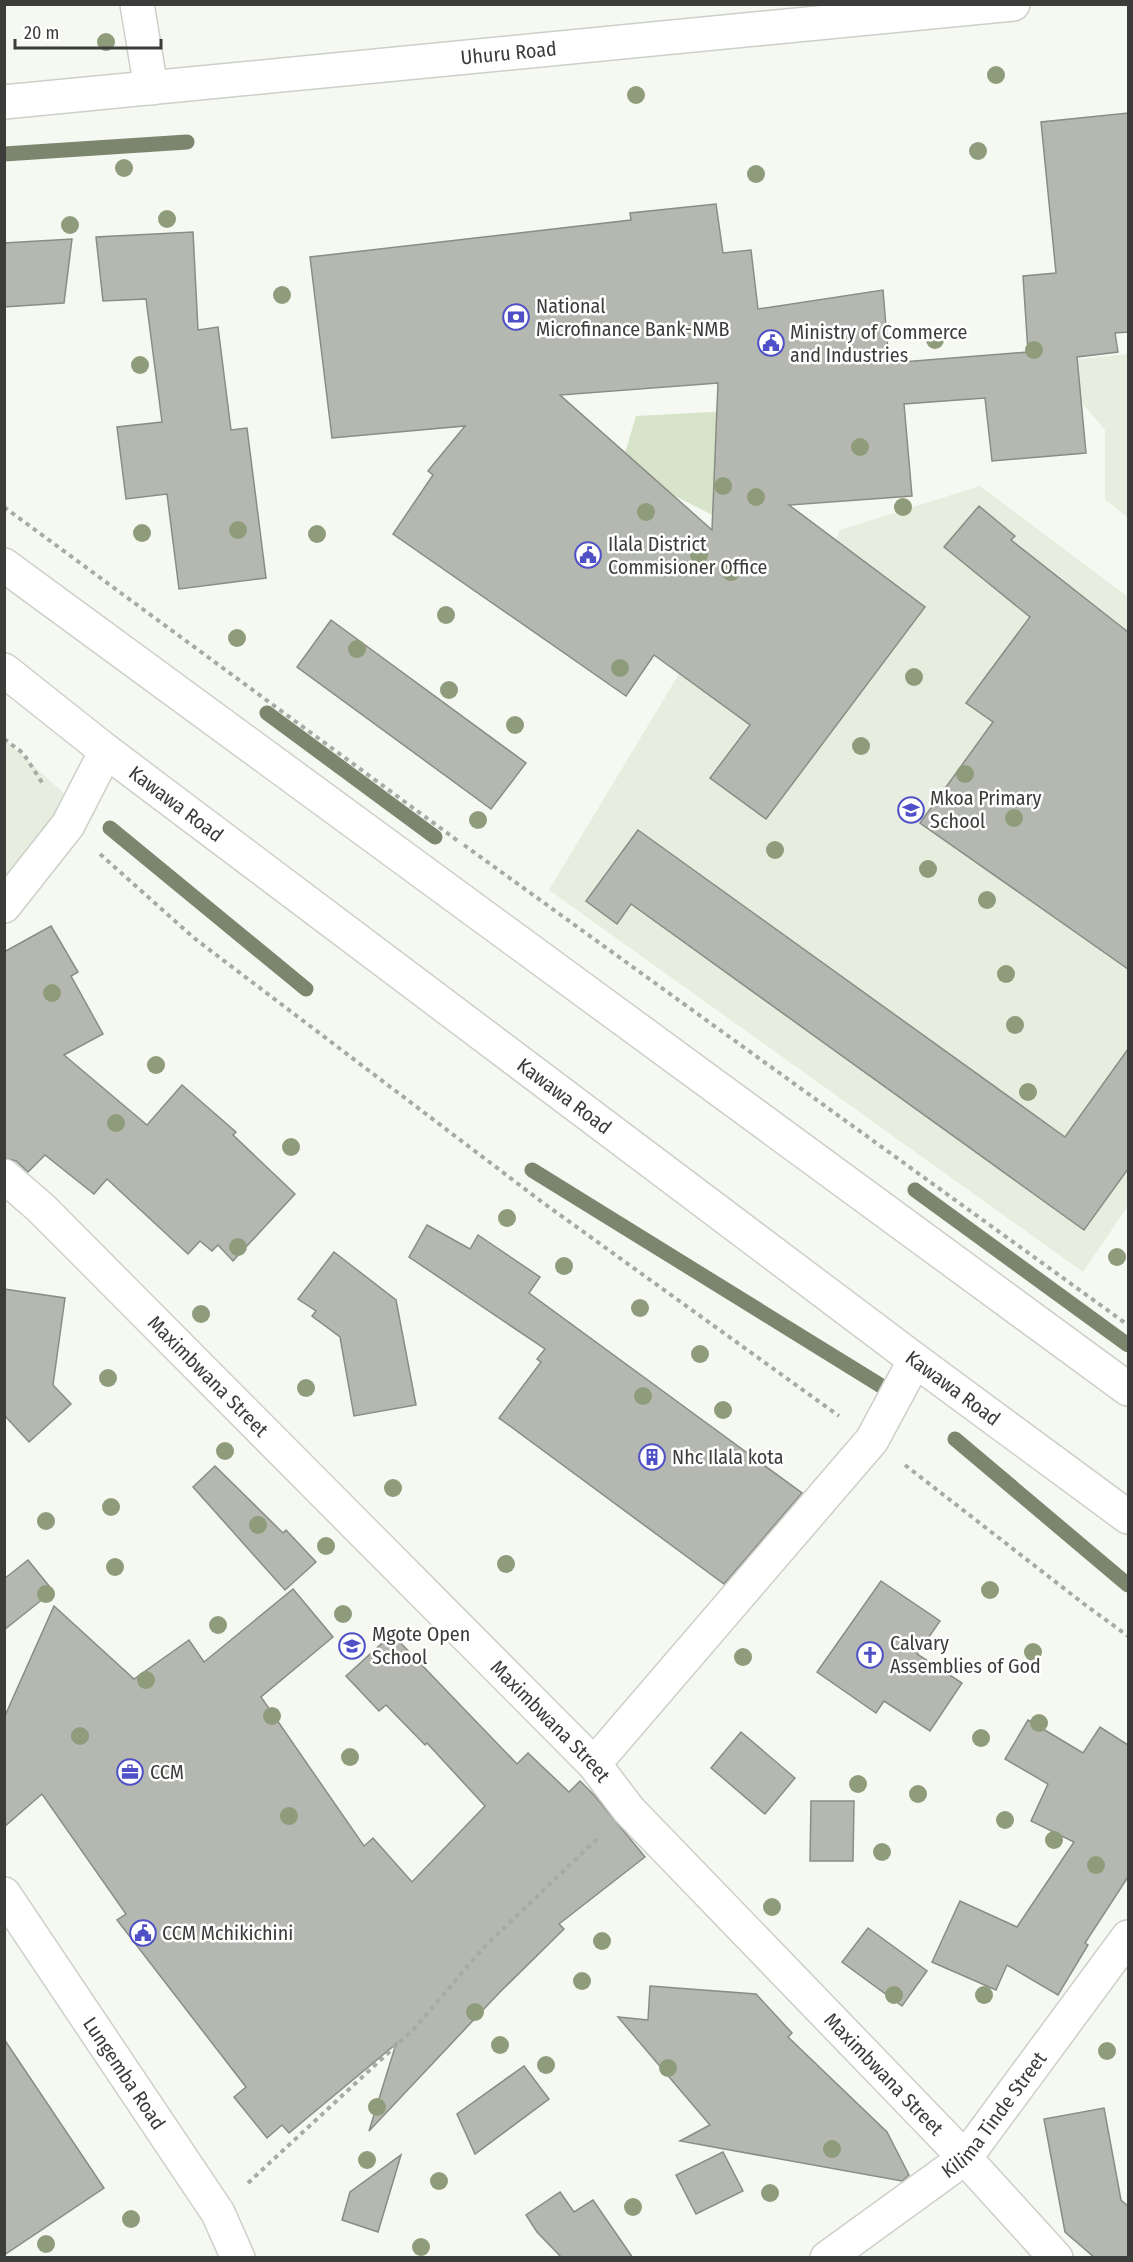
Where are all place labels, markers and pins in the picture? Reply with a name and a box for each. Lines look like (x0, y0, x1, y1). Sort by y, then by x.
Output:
place label: National Microfinance Bank-NMB (536, 294, 729, 341)
bank icon: National Microfinance Bank-NMB (501, 302, 531, 332)
place label: Ministry of Commerce and Industries (790, 320, 967, 367)
public building icon: Ministry of Commerce and Industries (756, 328, 786, 358)
place label: Ilala District Commisioner Office (608, 532, 767, 579)
public building icon: Ilala District Commisioner Office (573, 540, 603, 570)
place label: Mkoa Primary School (930, 786, 1041, 833)
school or university icon: Mkoa Primary School (896, 795, 926, 825)
building icon: Nhc Ilala kota (637, 1442, 667, 1472)
place label: Nhc Ilala kota (672, 1445, 784, 1469)
place label: Mgote Open School (372, 1622, 470, 1669)
school or university icon: Mgote Open School (337, 1631, 367, 1661)
place label: Calvary Assemblies of God (890, 1631, 1041, 1678)
church icon: Calvary Assemblies of God (855, 1640, 885, 1670)
office icon: CCM (115, 1757, 145, 1787)
place label: CCM (150, 1760, 184, 1784)
public building icon: CCM Mchikichini (128, 1918, 158, 1948)
place label: CCM Mchikichini (162, 1921, 293, 1945)

